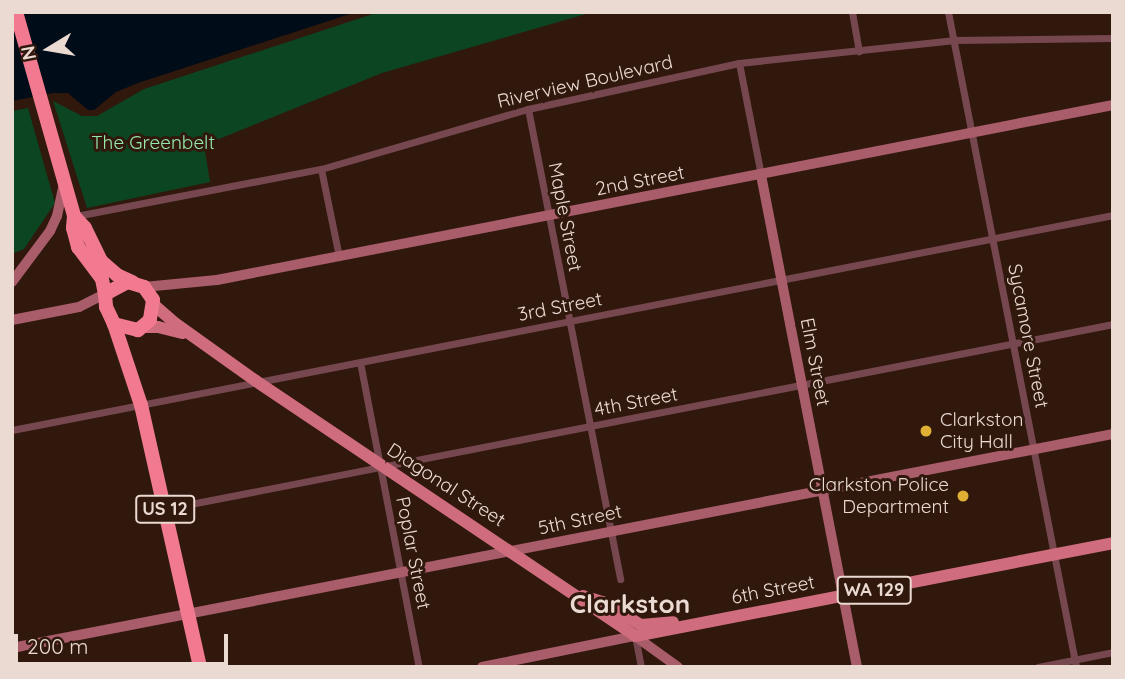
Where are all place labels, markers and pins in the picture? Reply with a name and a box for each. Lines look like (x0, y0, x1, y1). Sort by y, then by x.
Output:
place label: Clarkston City Hall (940, 409, 1023, 453)
marker: Clarkston City Hall (918, 423, 934, 439)
place label: Clarkston Police Department (809, 474, 949, 518)
marker: Clarkston Police Department (955, 488, 971, 504)

